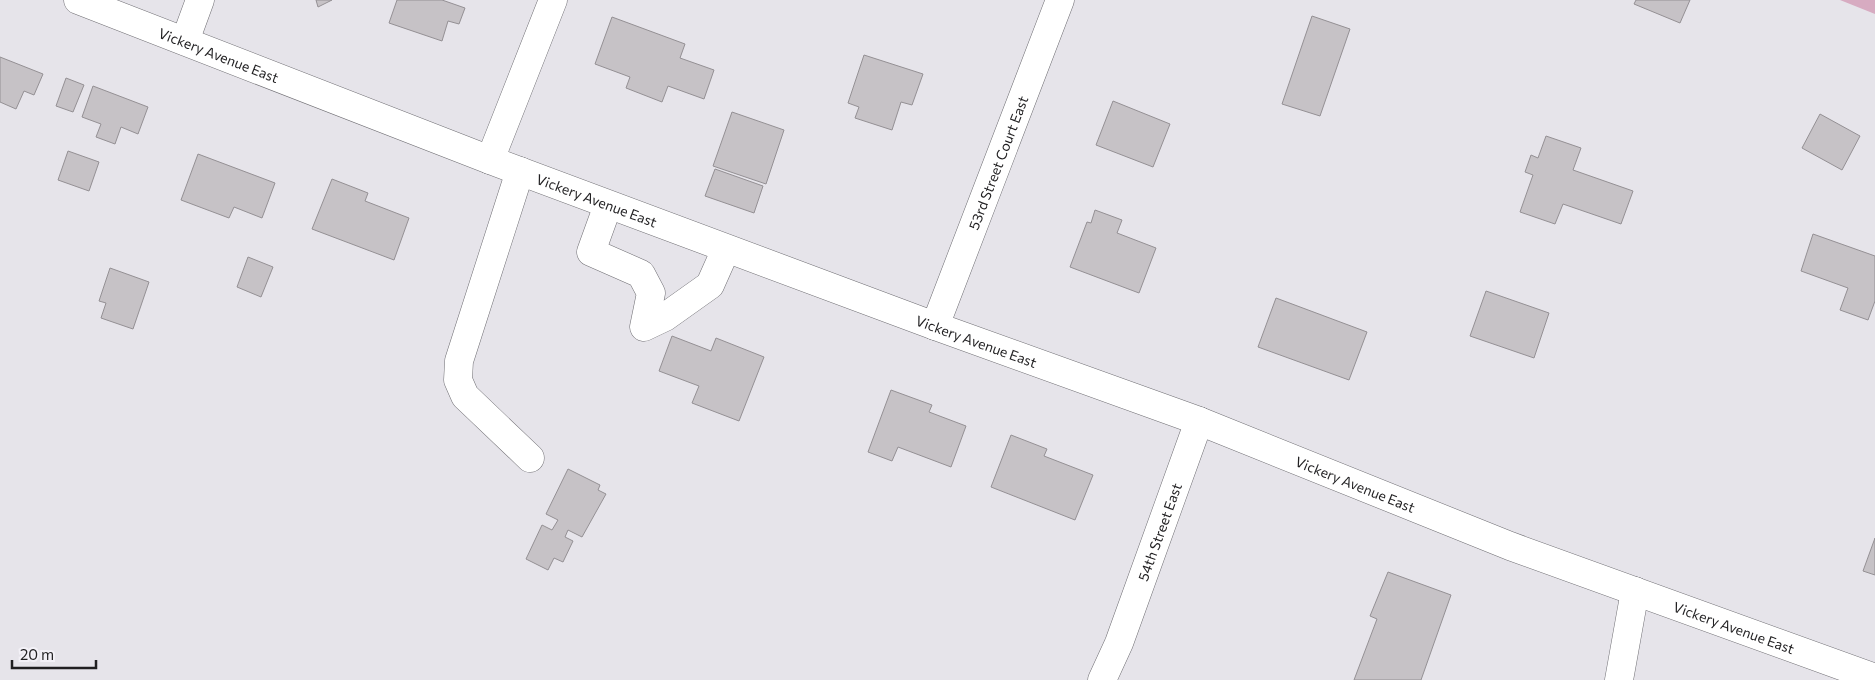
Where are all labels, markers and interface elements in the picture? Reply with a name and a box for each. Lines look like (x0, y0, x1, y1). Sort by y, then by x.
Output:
street label: Vickery Avenue East (156, 24, 282, 86)
street label: 53rd Street Court East (964, 93, 1031, 232)
street label: Vickery Avenue East (534, 170, 660, 230)
street label: Vickery Avenue East (914, 311, 1040, 371)
street label: Vickery Avenue East (1293, 452, 1418, 516)
street label: 54th Street East (1134, 480, 1185, 583)
street label: Vickery Avenue East (1671, 597, 1797, 657)
scale bar (12, 638, 96, 670)
text: 20 m (20, 645, 54, 663)

